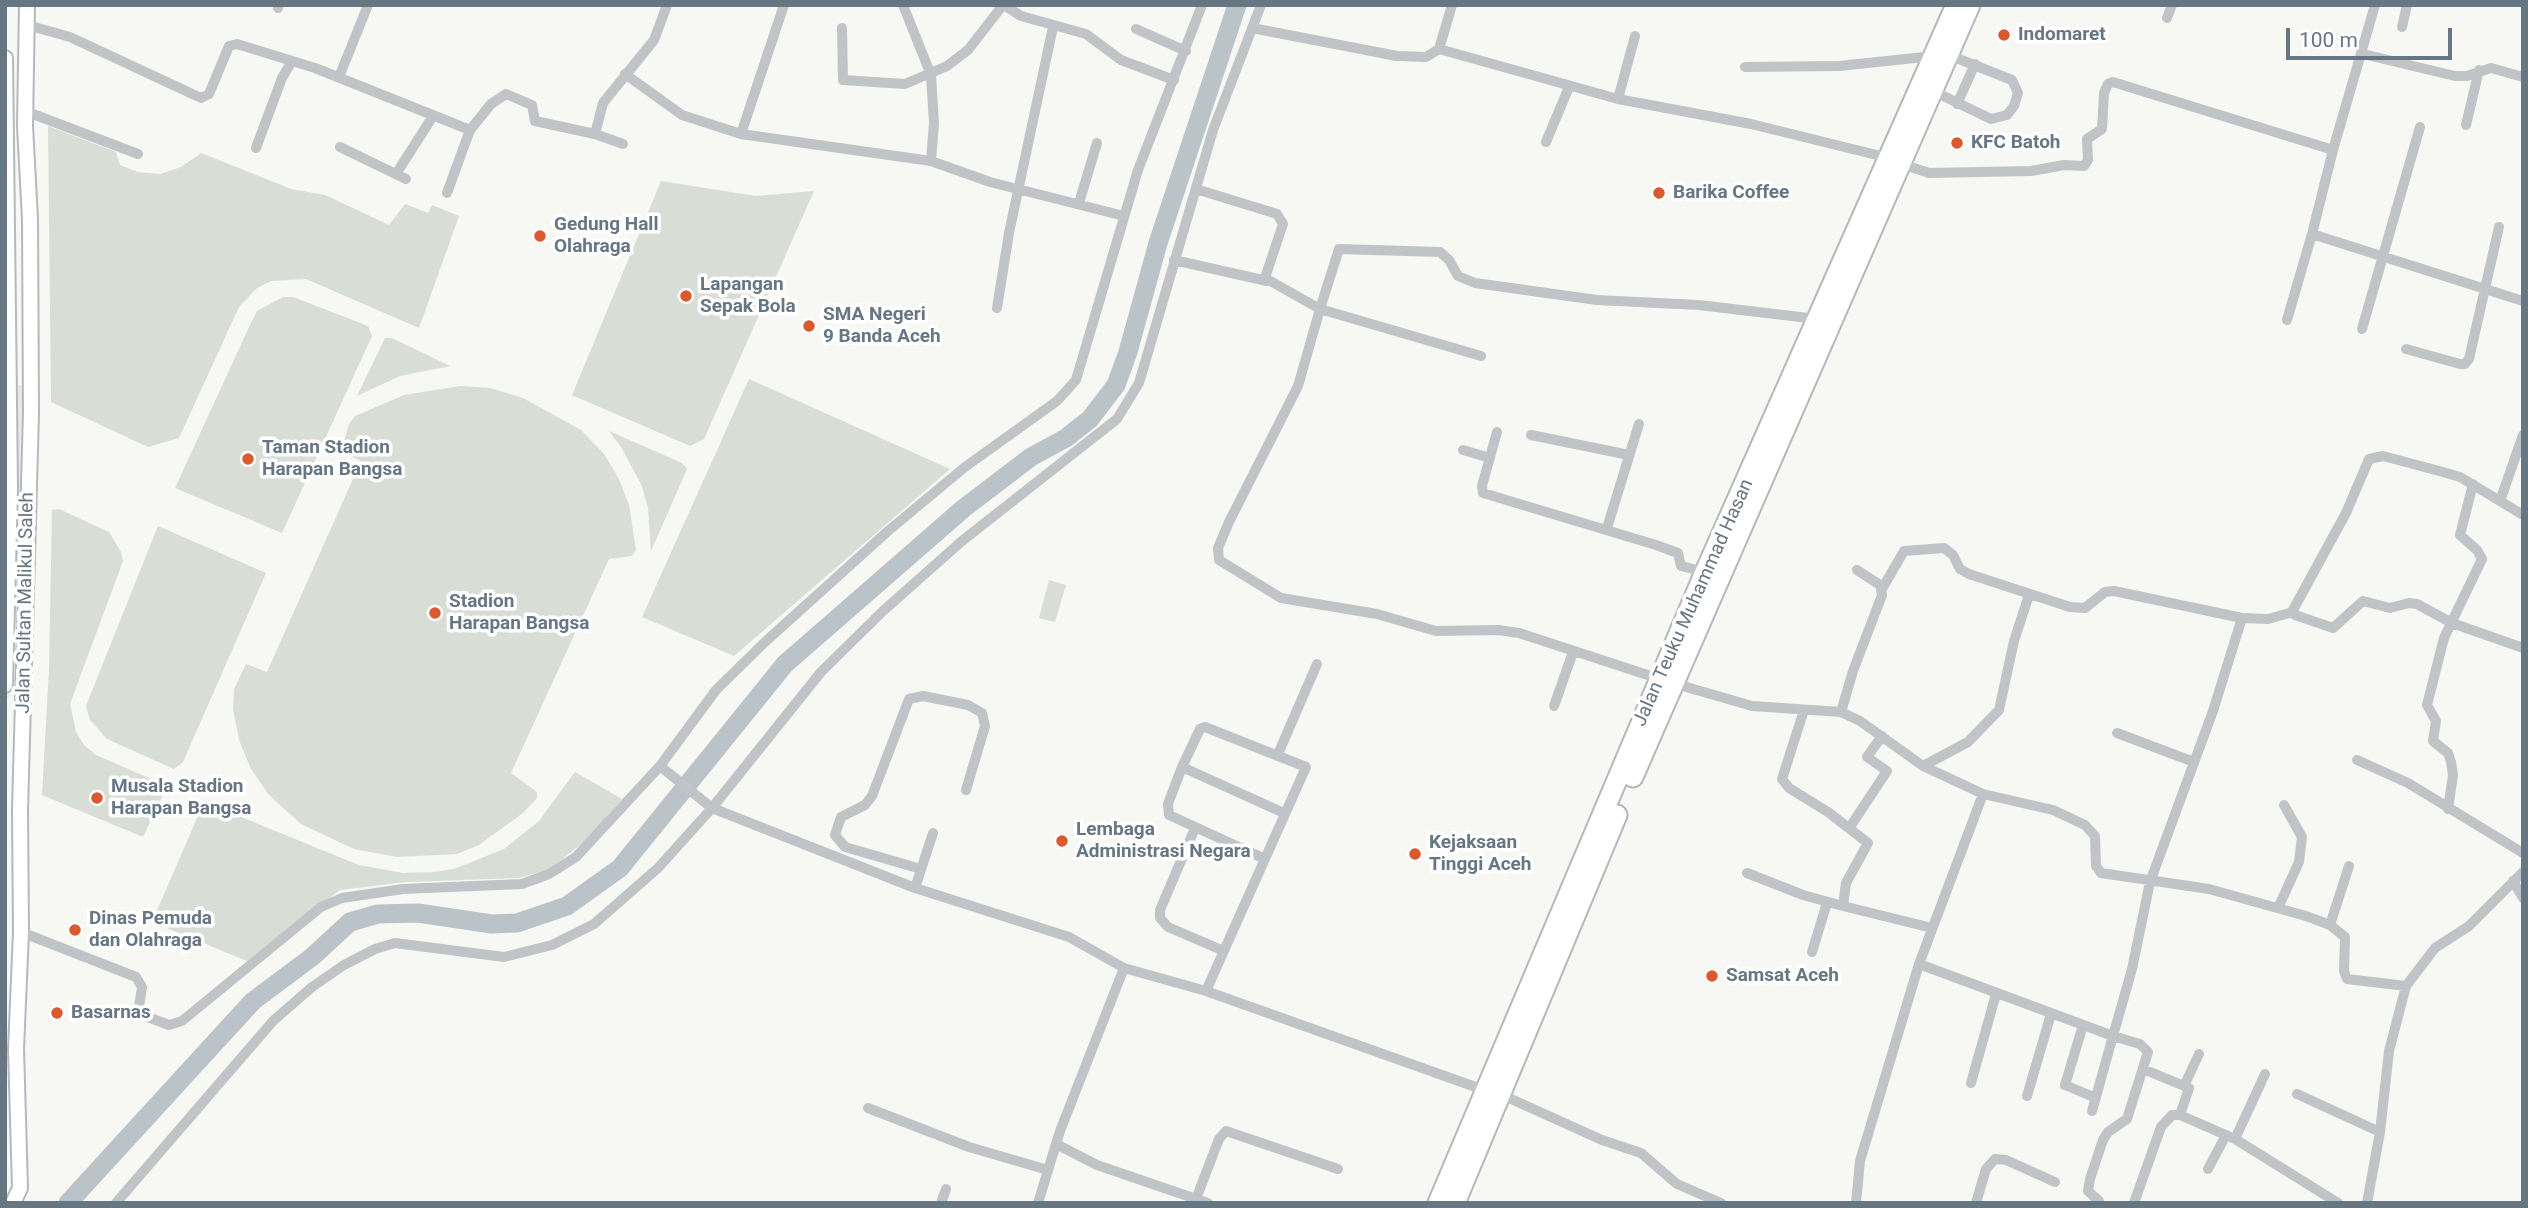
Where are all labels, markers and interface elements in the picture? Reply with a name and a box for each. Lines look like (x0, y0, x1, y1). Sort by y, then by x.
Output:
scale bar (2290, 14, 2456, 58)
place label: Indomaret (2018, 24, 2106, 46)
marker: Indomaret (1996, 27, 2012, 43)
text: 100 m (2299, 28, 2358, 52)
place label: KFC Batoh (1971, 132, 2061, 154)
marker: KFC Batoh (1949, 135, 1965, 151)
place label: Barika Coffee (1673, 182, 1789, 204)
marker: Barika Coffee (1651, 185, 1667, 201)
place label: Gedung Hall Olahraga (554, 214, 658, 258)
marker: Gedung Hall Olahraga (532, 228, 548, 244)
place label: Lapangan Sepak Bola (700, 274, 796, 318)
marker: Lapangan Sepak Bola (678, 288, 694, 304)
place label: SMA Negeri 9 Banda Aceh (823, 304, 941, 348)
marker: SMA Negeri 9 Banda Aceh (801, 318, 817, 334)
place label: Taman Stadion Harapan Bangsa (262, 437, 402, 481)
marker: Taman Stadion Harapan Bangsa (240, 451, 256, 467)
street label: Jalan Teuku Muhammad Hasan (1629, 476, 1759, 730)
street label: Jalan Sultan Malikul Saleh (13, 492, 39, 714)
place label: Stadion Harapan Bangsa (449, 591, 589, 635)
marker: Stadion Harapan Bangsa (427, 605, 443, 621)
place label: Musala Stadion Harapan Bangsa (111, 776, 251, 820)
marker: Musala Stadion Harapan Bangsa (89, 790, 105, 806)
place label: Lembaga Administrasi Negara (1076, 819, 1251, 863)
place label: Kejaksaan Tinggi Aceh (1429, 832, 1531, 876)
marker: Lembaga Administrasi Negara (1054, 833, 1070, 849)
marker: Kejaksaan Tinggi Aceh (1407, 846, 1423, 862)
place label: Dinas Pemuda dan Olahraga (89, 908, 212, 952)
marker: Dinas Pemuda dan Olahraga (67, 922, 83, 938)
place label: Samsat Aceh (1726, 965, 1839, 987)
marker: Samsat Aceh (1704, 968, 1720, 984)
place label: Basarnas (71, 1002, 151, 1024)
marker: Basarnas (49, 1005, 65, 1021)

